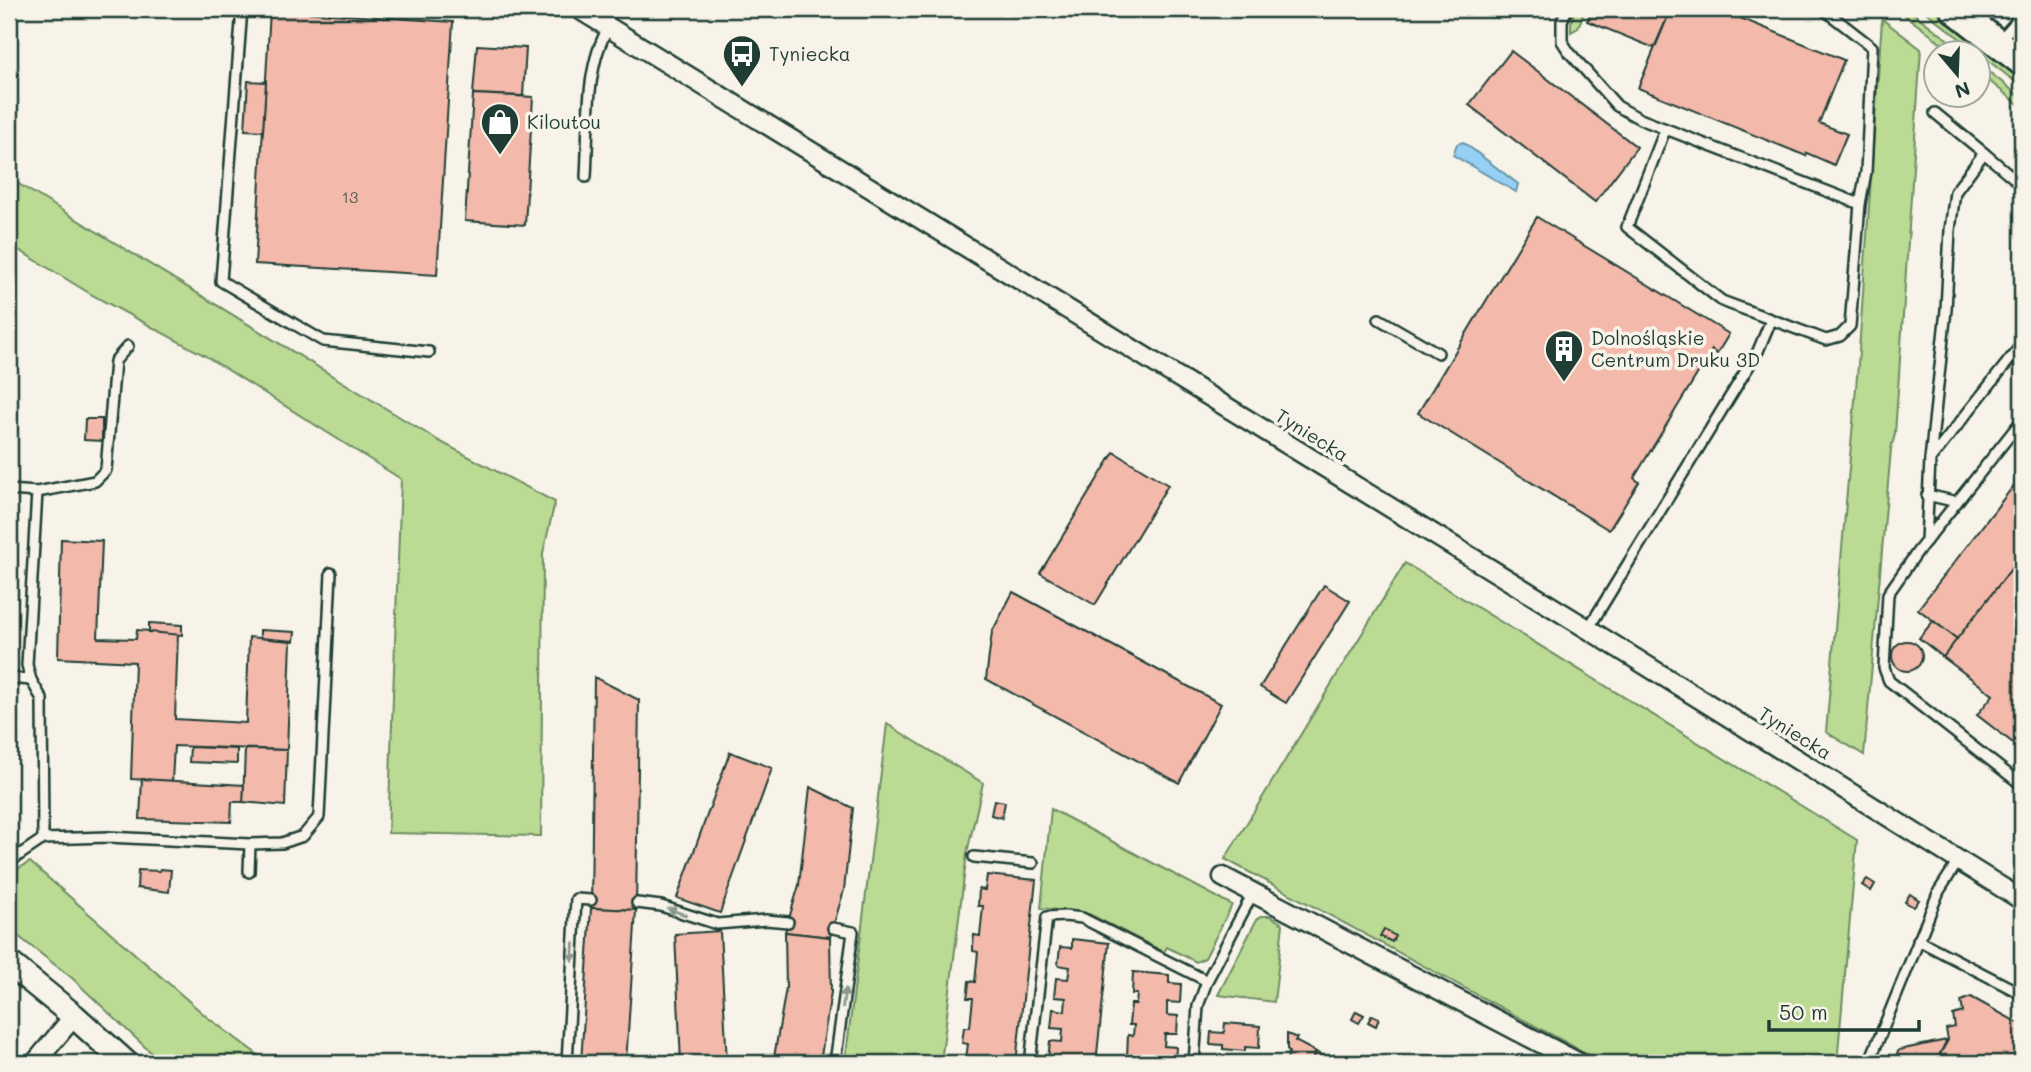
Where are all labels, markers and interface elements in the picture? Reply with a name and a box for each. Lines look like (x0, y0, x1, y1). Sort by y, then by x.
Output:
bus stop icon: Tyniecka (721, 33, 763, 88)
north arrow (1923, 38, 1993, 108)
place label: Tyniecka (769, 41, 851, 66)
text: N (1952, 76, 1974, 105)
shop icon: Kiloutou (479, 101, 521, 156)
place label: Kiloutou (527, 109, 601, 134)
house number: 13 (342, 186, 358, 207)
place label: Dolnośląskie Centrum Druku 3D (1591, 325, 1760, 372)
building icon: Dolnośląskie Centrum Druku 3D (1543, 328, 1585, 383)
street label: Tyniecka (1271, 402, 1354, 467)
street label: Tyniecka (1754, 700, 1837, 765)
one-way arrow (666, 906, 687, 917)
one-way arrow (567, 941, 578, 963)
one-way arrow (839, 987, 850, 1009)
scale bar (1769, 988, 1919, 1032)
text: 50 m (1779, 998, 1828, 1025)

